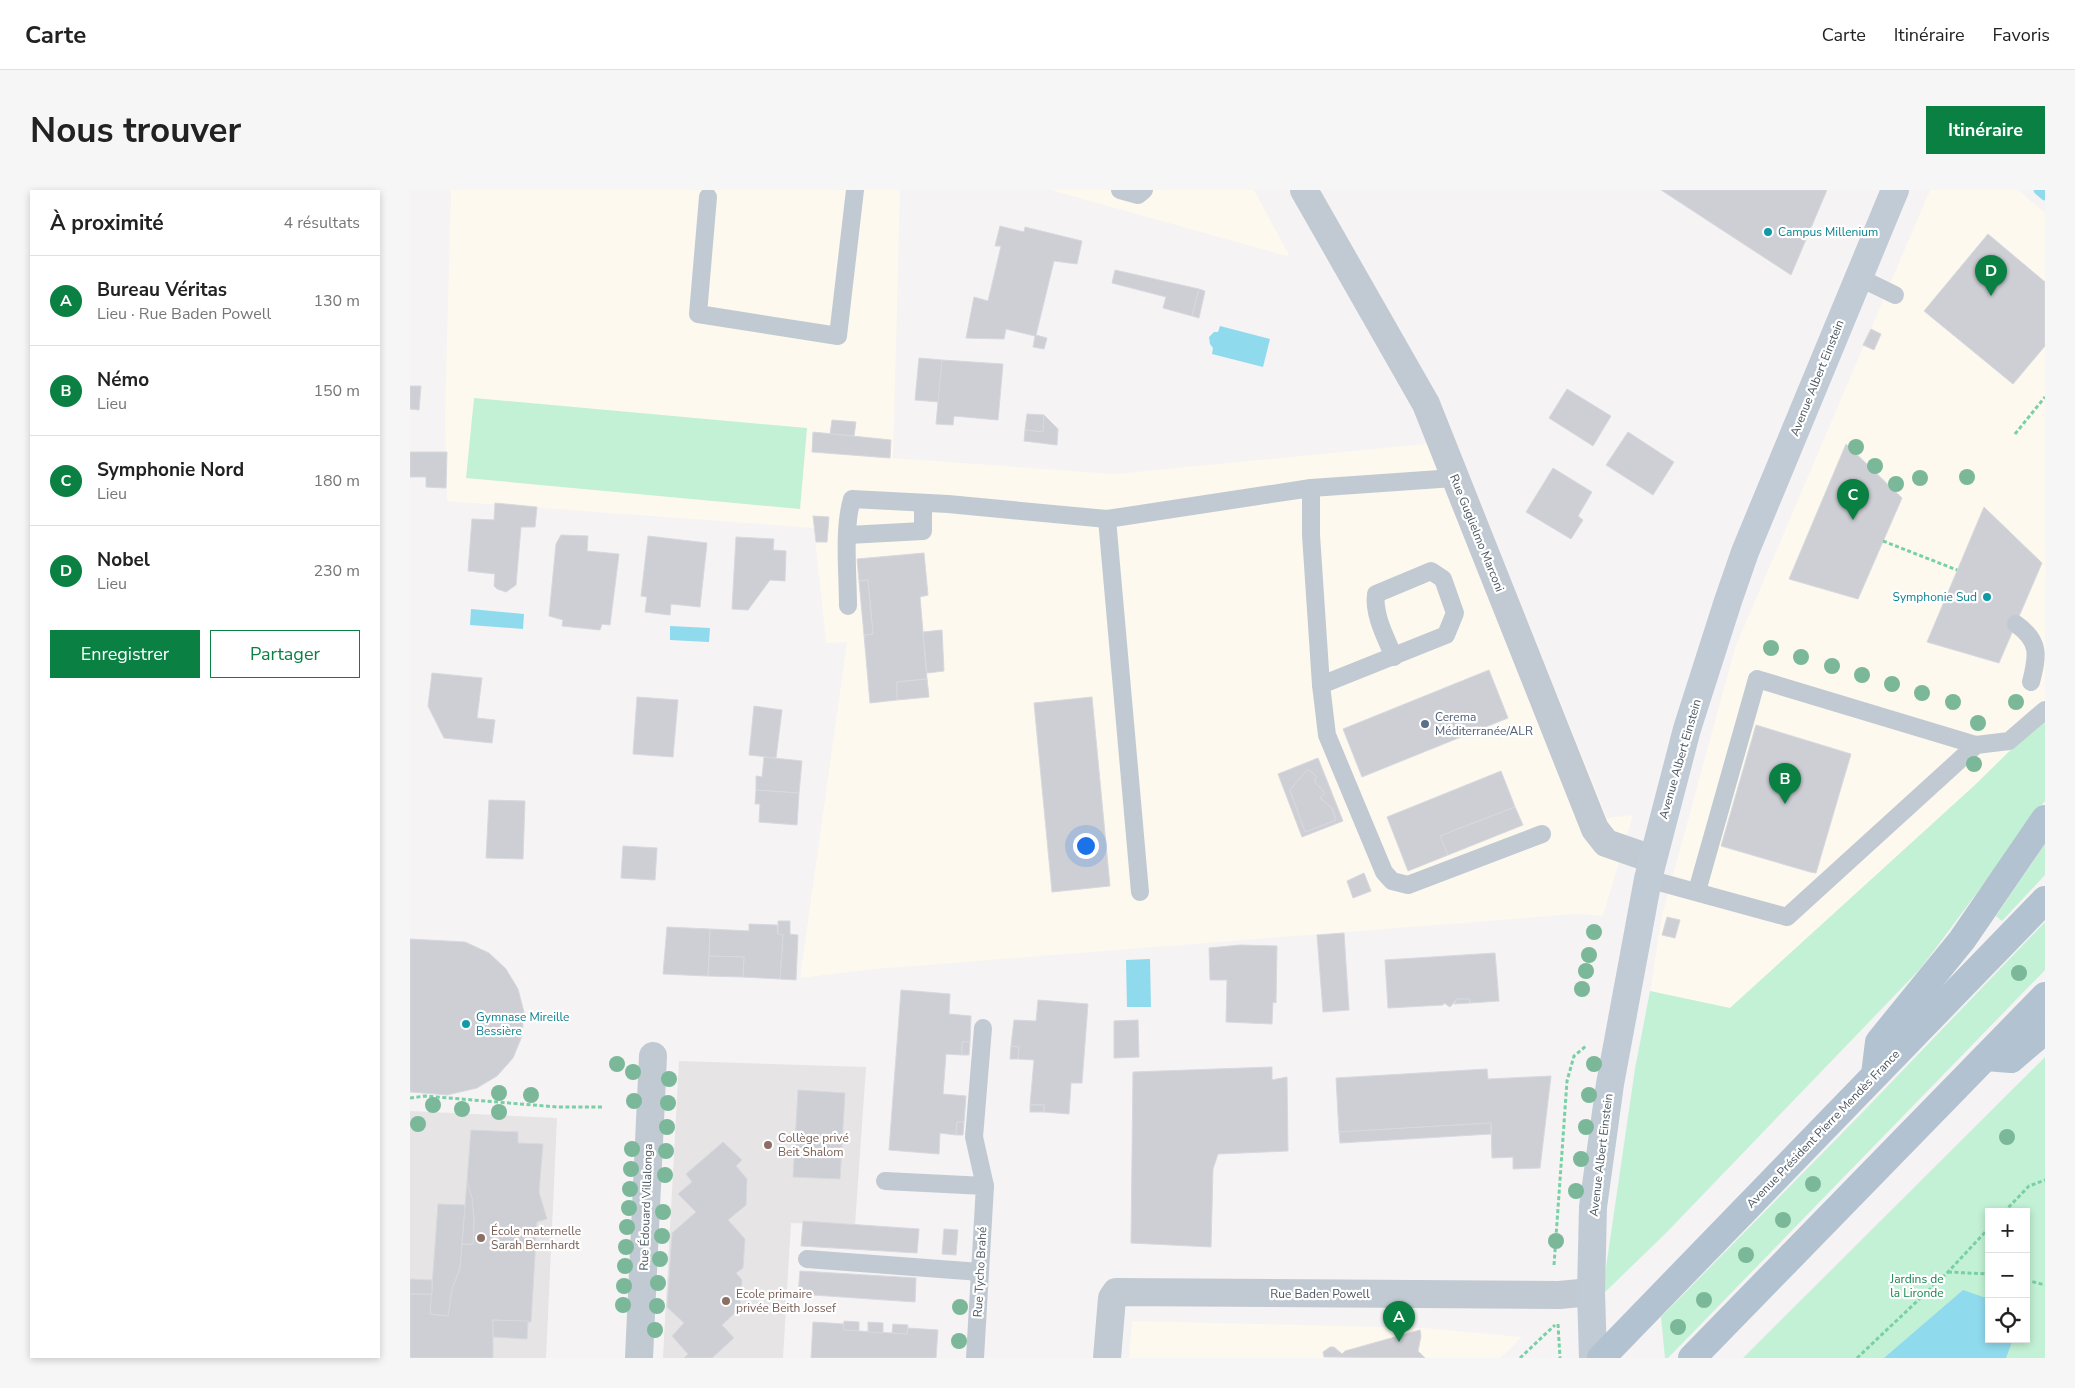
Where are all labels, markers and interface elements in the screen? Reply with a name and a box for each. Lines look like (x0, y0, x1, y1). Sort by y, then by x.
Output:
text: Carte (25, 19, 86, 51)
text: Carte (1822, 23, 1866, 47)
text: Itinéraire (1894, 23, 1965, 47)
text: Favoris (1993, 23, 2050, 47)
button: Itinéraire (1926, 106, 2045, 154)
text: Nous trouver (30, 107, 241, 154)
text: À proximité (50, 209, 164, 237)
text: 4 résultats (284, 212, 360, 234)
place label: Campus Millenium (1778, 224, 1878, 240)
marker: Campus Millenium (1762, 226, 1774, 238)
pin: D (1975, 255, 2007, 296)
text: Bureau Véritas (97, 277, 227, 303)
text: A (60, 290, 72, 312)
text: 130 m (313, 290, 360, 312)
text: Lieu · Rue Baden Powell (97, 303, 271, 325)
street label: Avenue Albert Einstein (1786, 318, 1848, 438)
text: Némo (97, 367, 149, 393)
text: B (60, 380, 72, 402)
text: 150 m (313, 380, 360, 402)
text: Lieu (97, 393, 127, 415)
text: Symphonie Nord (97, 457, 244, 483)
text: C (61, 470, 71, 492)
text: 180 m (313, 470, 360, 492)
street label: Rue Guglielmo Marconi (1446, 472, 1508, 594)
pin: C (1837, 479, 1869, 520)
text: Lieu (97, 483, 127, 505)
text: Nobel (97, 547, 150, 573)
text: D (60, 560, 72, 582)
text: 230 m (313, 560, 360, 582)
text: Lieu (97, 573, 127, 595)
place label: Symphonie Sud (1893, 589, 1977, 605)
marker: Symphonie Sud (1981, 591, 1993, 603)
button: Enregistrer (50, 630, 200, 678)
button: Partager (210, 630, 360, 678)
street label: Avenue Albert Einstein (1655, 697, 1705, 821)
place label: Cerema Méditerranée/ALR (1435, 709, 1533, 739)
marker: Cerema Méditerranée/ALR (1419, 718, 1431, 730)
pin: B (1769, 763, 1801, 804)
your location (1073, 833, 1099, 859)
place label: Gymnase Mireille Bessière (476, 1009, 569, 1039)
marker: Gymnase Mireille Bessière (460, 1018, 472, 1030)
street label: Avenue Président Pierre Mendès France (1743, 1046, 1903, 1212)
street label: Avenue Albert Einstein (1586, 1093, 1616, 1217)
place label: Collège privé Beit Shalom (778, 1130, 849, 1160)
marker: Collège privé Beit Shalom (762, 1139, 774, 1151)
street label: Rue Édouard Villalonga (636, 1143, 656, 1271)
map controls (1985, 1208, 2030, 1343)
button: + (1985, 1208, 2030, 1253)
place label: École maternelle Sarah Bernhardt (491, 1223, 581, 1253)
street label: Rue Tycho Brahé (970, 1226, 990, 1318)
marker: École maternelle Sarah Bernhardt (475, 1232, 487, 1244)
button: − (1985, 1253, 2030, 1298)
park label: Jardins de la Lironde (1889, 1271, 1944, 1301)
place label: Ecole primaire privée Beith Jossef (736, 1286, 837, 1316)
street label: Rue Baden Powell (1270, 1286, 1370, 1302)
marker: Ecole primaire privée Beith Jossef (720, 1295, 732, 1307)
button: locate (1985, 1298, 2030, 1343)
pin: A (1383, 1301, 1415, 1342)

